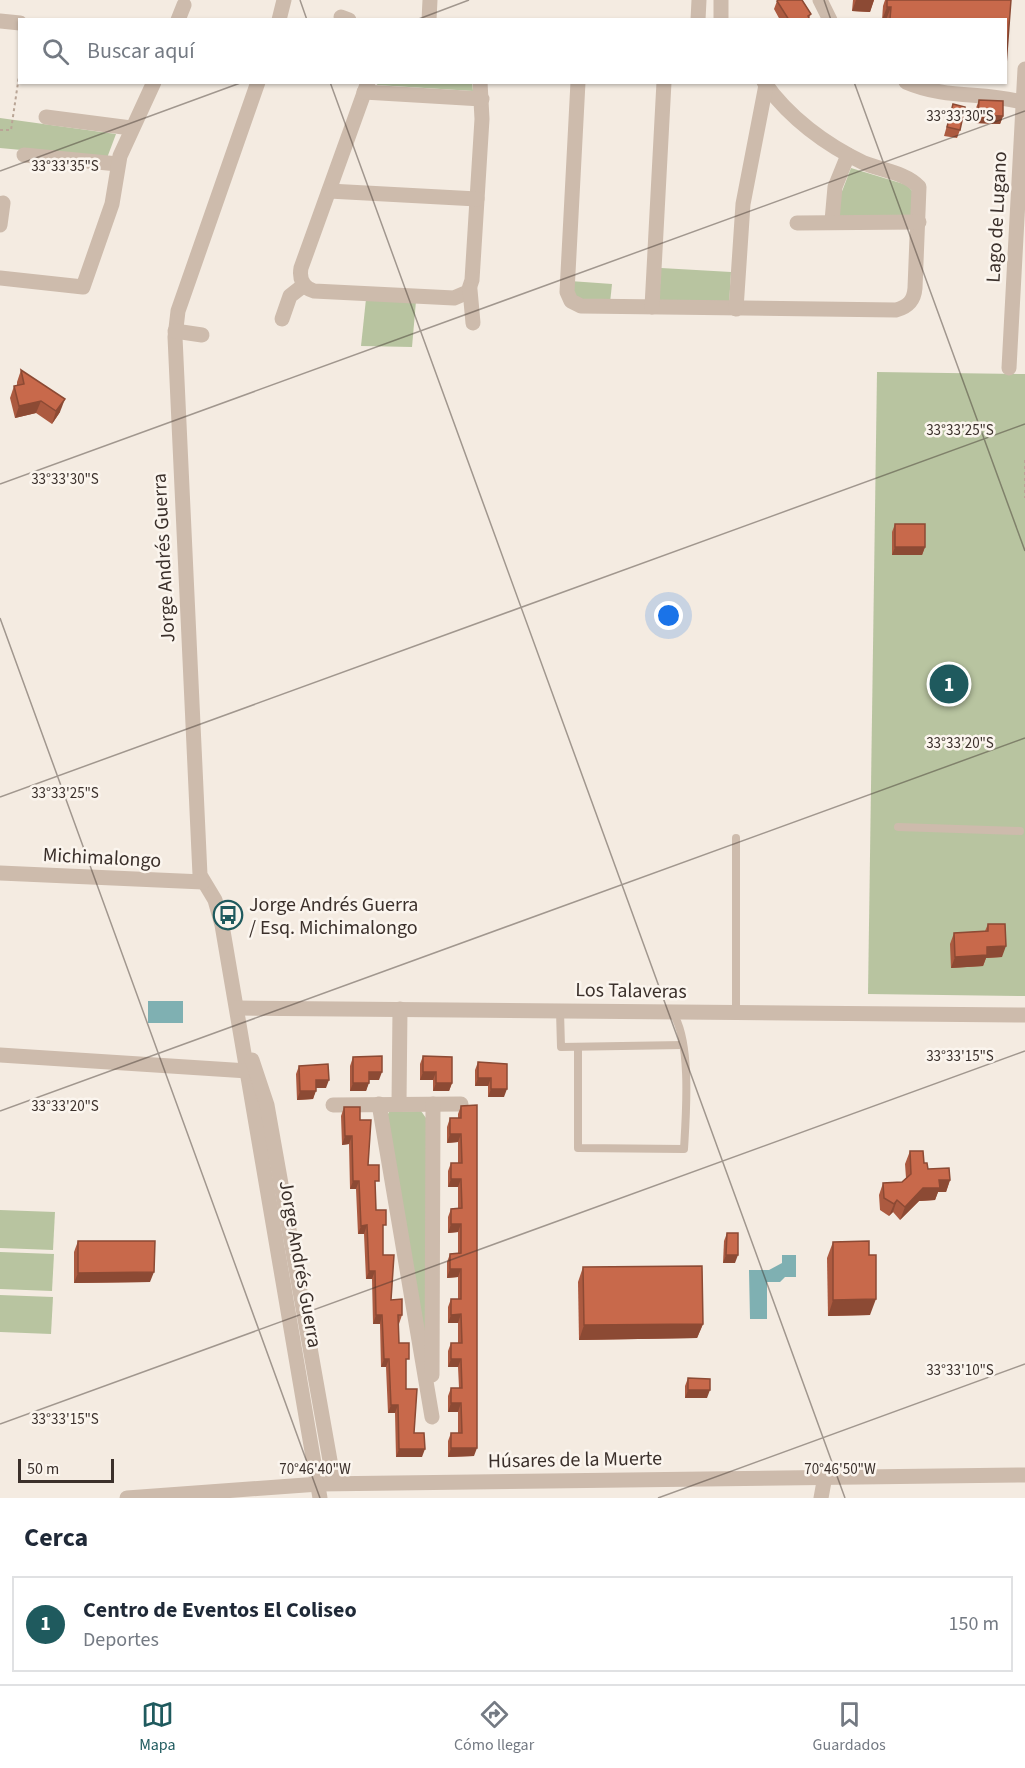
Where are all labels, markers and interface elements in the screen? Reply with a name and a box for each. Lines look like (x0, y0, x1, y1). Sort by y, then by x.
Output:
search box (18, 18, 1007, 84)
icon: search (39, 35, 72, 68)
text: Buscar aquí (87, 35, 195, 67)
text: 33°33'30"S (926, 106, 994, 127)
street label: Lago de Lugano (980, 151, 1014, 283)
text: 33°33'35"S (31, 156, 99, 177)
text: 33°33'25"S (926, 420, 994, 441)
text: 33°33'30"S (31, 469, 99, 490)
street label: Jorge Andrés Guerra (146, 473, 182, 643)
your location (654, 601, 683, 630)
pin: 1 (930, 662, 968, 706)
text: 33°33'20"S (926, 733, 994, 754)
text: 33°33'25"S (31, 783, 99, 804)
street label: Michimalongo (42, 841, 162, 875)
place label: Jorge Andrés Guerra / Esq. Michimalongo (249, 891, 418, 942)
bus stop icon: Jorge Andrés Guerra / Esq. Michimalongo (212, 899, 244, 931)
street label: Los Talaveras (575, 976, 687, 1006)
text: 33°33'15"S (926, 1046, 994, 1067)
text: 33°33'20"S (31, 1096, 99, 1117)
street label: Jorge Andrés Guerra (272, 1178, 329, 1350)
text: 33°33'10"S (926, 1360, 994, 1381)
text: 33°33'15"S (31, 1409, 99, 1430)
street label: Húsares de la Muerte (488, 1444, 662, 1476)
scale bar (18, 1456, 114, 1484)
text: 50 m (27, 1458, 59, 1480)
text: 70°46'40"W (279, 1459, 351, 1480)
text: 70°46'50"W (804, 1459, 876, 1480)
text: Cerca (24, 1519, 88, 1556)
text: Centro de Eventos El Coliseo (83, 1594, 357, 1626)
text: 1 (40, 1610, 51, 1638)
text: 150 m (949, 1610, 999, 1638)
text: Deportes (83, 1626, 159, 1654)
tab: Mapa (139, 1698, 176, 1756)
tab: Cómo llegar (454, 1698, 534, 1756)
tab: Guardados (813, 1698, 886, 1756)

